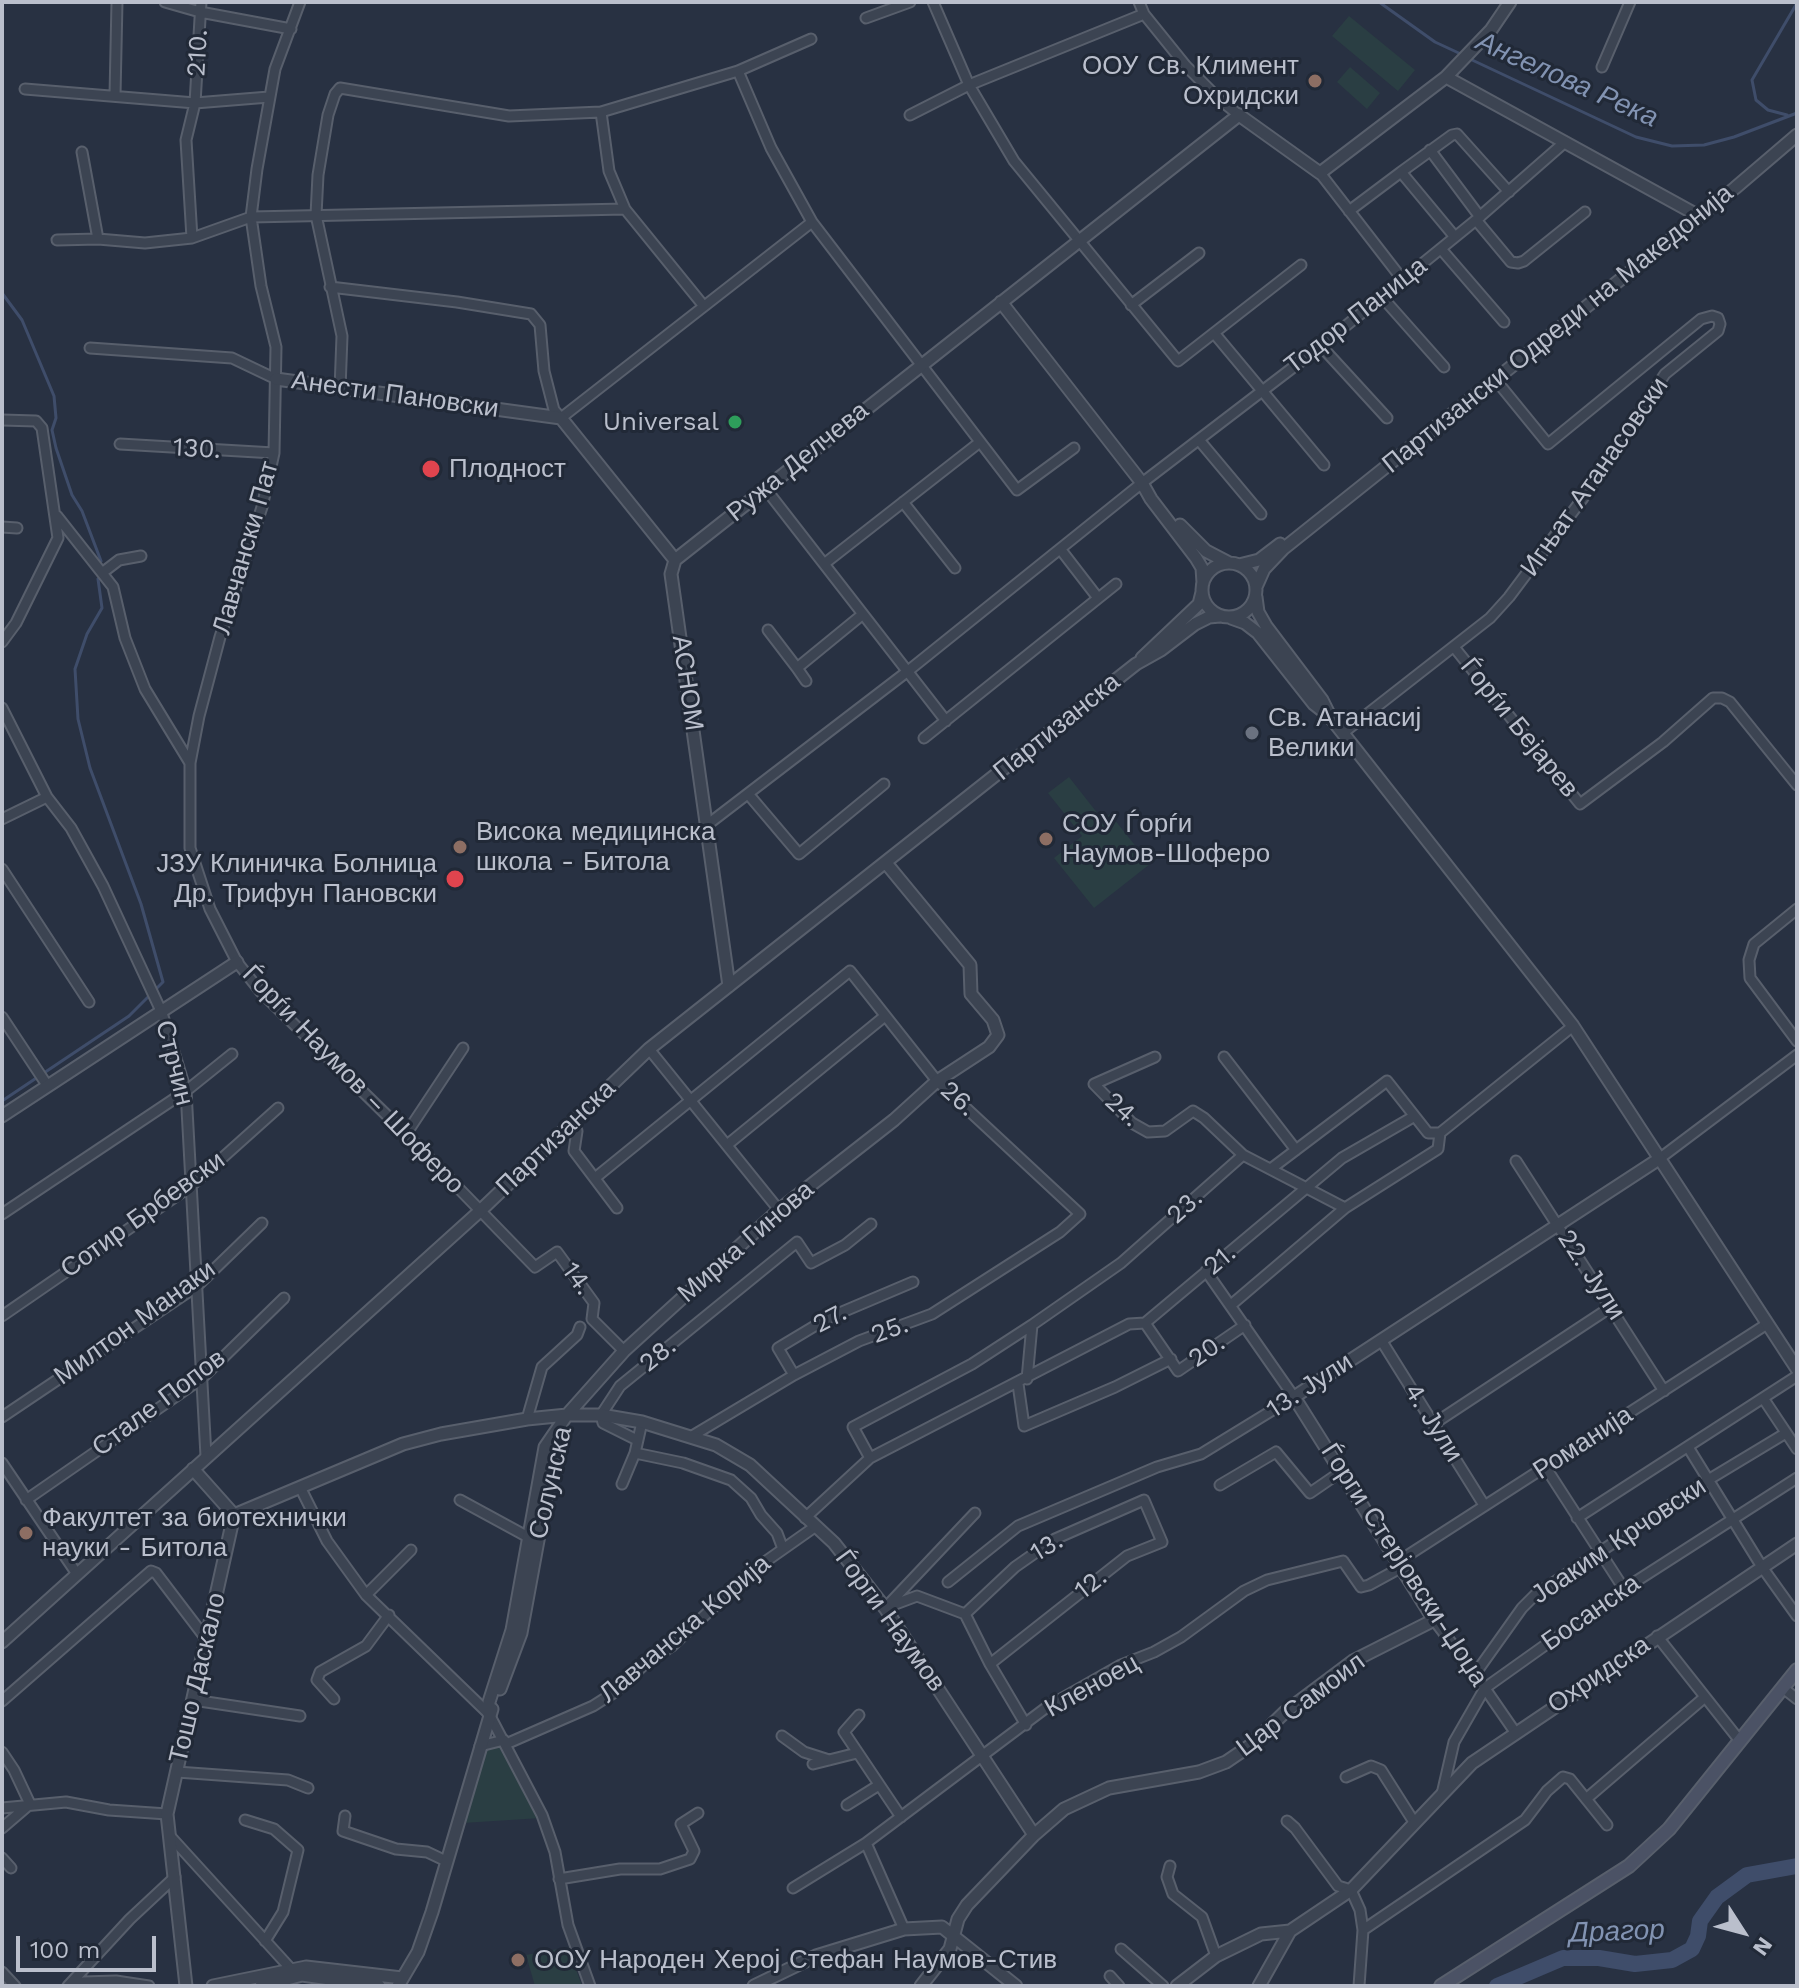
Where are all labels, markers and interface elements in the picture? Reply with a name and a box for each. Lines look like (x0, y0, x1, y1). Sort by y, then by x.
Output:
water label: Ангелова Река (1471, 25, 1663, 135)
street label: 210. (181, 28, 215, 78)
place label: ООУ Св. Климент Охридски (1082, 50, 1299, 112)
marker: ООУ Св. Климент Охридски (1306, 72, 1324, 90)
street label: Партизански Одреди на Македонија (1376, 178, 1740, 480)
street label: Тодор Паница (1279, 251, 1433, 381)
street label: Анести Пановски (289, 365, 501, 425)
street label: Игњат Атанасовски (1515, 371, 1675, 583)
street label: Ружа Делчева (721, 395, 875, 529)
place label: Universal (603, 406, 719, 438)
marker: Universal (726, 413, 744, 431)
street label: 130. (172, 432, 222, 466)
place label: Плодност (449, 453, 566, 485)
street label: Лавчански Пат (206, 458, 286, 638)
marker: Плодност (420, 458, 442, 480)
street label: АСНОМ (665, 633, 709, 733)
street label: Ѓорѓи Бејарев (1453, 652, 1585, 804)
street label: Партизанска (987, 667, 1127, 787)
place label: Св. Атанасиј Велики (1268, 702, 1421, 764)
marker: Св. Атанасиј Велики (1243, 724, 1261, 742)
place label: СОУ Ѓорѓи Наумов-Шоферо (1062, 808, 1270, 870)
place label: Висока медицинска школа - Битола (476, 816, 716, 878)
marker: СОУ Ѓорѓи Наумов-Шоферо (1037, 830, 1055, 848)
marker: Висока медицинска школа - Битола (451, 838, 469, 856)
place label: ЈЗУ Клиничка Болница Др. Трифун Пановски (156, 848, 437, 910)
marker: ЈЗУ Клиничка Болница Др. Трифун Пановски (444, 868, 466, 890)
street label: Ѓорѓи Наумов – Шоферо (236, 959, 470, 1201)
street label: Стрчин (148, 1017, 200, 1109)
street label: Партизанска (490, 1073, 622, 1203)
street label: 26. (933, 1075, 983, 1123)
street label: 24. (1098, 1086, 1146, 1134)
street label: Сотир Брбевски (55, 1145, 231, 1285)
street label: Мирка Гинова (672, 1175, 820, 1309)
street label: 23. (1161, 1183, 1209, 1231)
street label: 22. Јули (1550, 1224, 1632, 1326)
street label: 21. (1198, 1238, 1242, 1282)
street label: Милтон Манаки (48, 1254, 222, 1392)
street label: 14. (555, 1257, 599, 1301)
street label: 27. (808, 1297, 852, 1341)
street label: 25. (867, 1309, 913, 1351)
street label: 20. (1183, 1327, 1231, 1375)
street label: 28. (633, 1331, 683, 1379)
street label: Стале Попов (86, 1343, 232, 1463)
street label: 13. Јули (1261, 1347, 1359, 1425)
street label: 4. Јули (1397, 1378, 1469, 1468)
street label: Романија (1527, 1399, 1639, 1487)
street label: Солунска (523, 1424, 579, 1542)
street label: Ѓорги Стерјовски-Џоџа (1314, 1438, 1494, 1692)
street label: Јоаким Крчовски (1526, 1471, 1712, 1611)
place label: Факултет за биотехнички науки - Битола (42, 1502, 347, 1564)
marker: Факултет за биотехнички науки - Битола (17, 1524, 35, 1542)
street label: 13. (1025, 1525, 1069, 1569)
street label: Ѓорги Наумов (828, 1544, 952, 1698)
street label: Лавчанска Корија (593, 1548, 777, 1710)
street label: 12. (1069, 1562, 1113, 1606)
street label: Босанска (1536, 1568, 1646, 1658)
street label: Тошо Даскало (163, 1590, 233, 1766)
street label: Охридска (1542, 1629, 1656, 1721)
street label: Цар Самоил (1230, 1646, 1372, 1764)
street label: Кленоец (1039, 1647, 1145, 1725)
north arrow (1703, 1892, 1783, 1972)
water label: Драгор (1569, 1914, 1665, 1950)
scale bar (20, 1920, 160, 1970)
text: N (1748, 1932, 1778, 1960)
text: 100 m (30, 1936, 100, 1964)
place label: ООУ Народен Херој Стефан Наумов-Стив (534, 1944, 1057, 1976)
marker: ООУ Народен Херој Стефан Наумов-Стив (509, 1951, 527, 1969)

